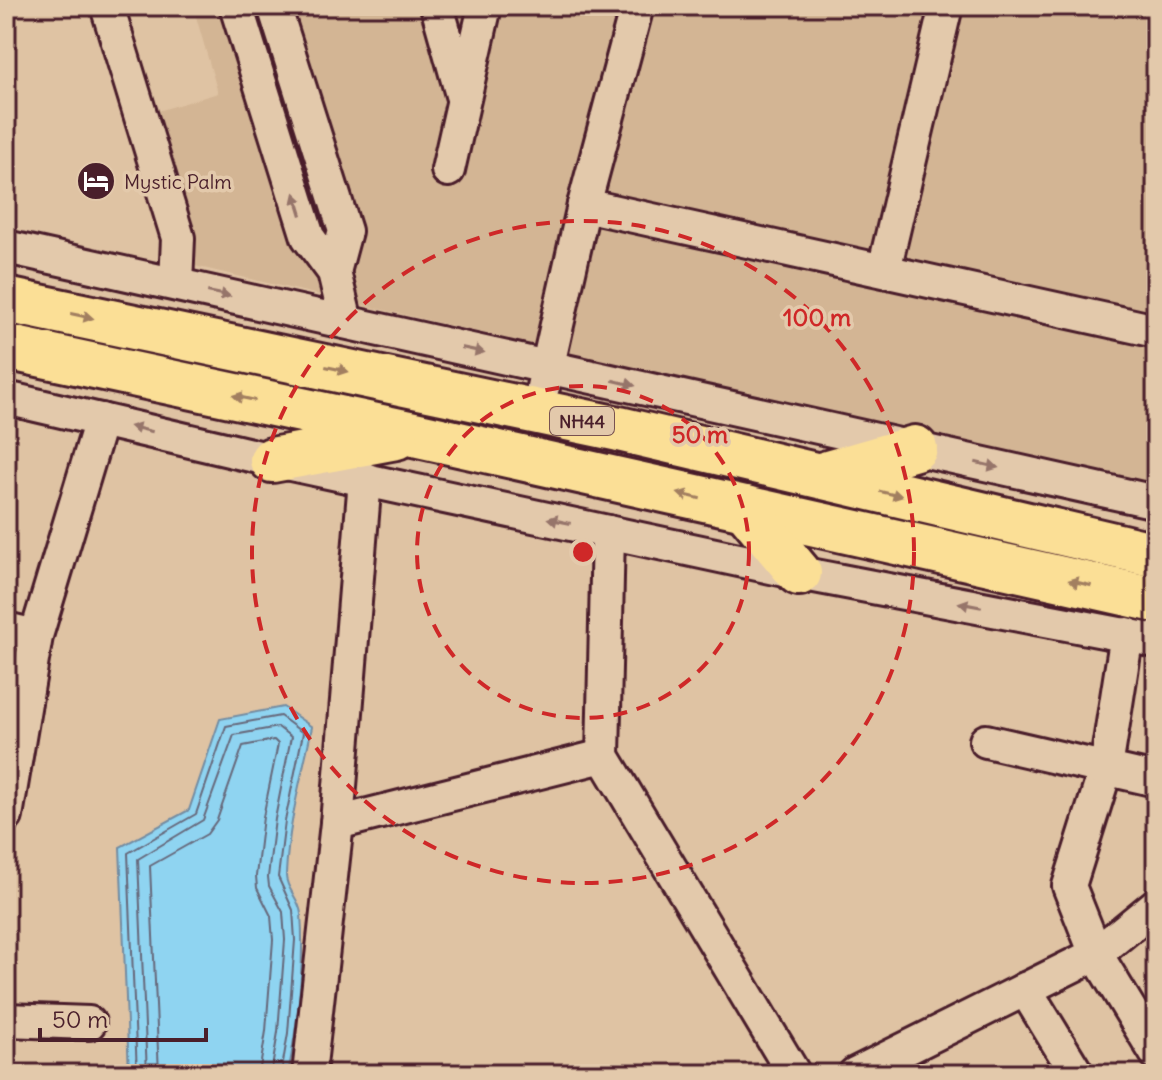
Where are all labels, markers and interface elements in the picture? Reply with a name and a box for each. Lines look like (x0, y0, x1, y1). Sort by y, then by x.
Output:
hotel icon: Mystic Palm (75, 160, 117, 202)
place label: Mystic Palm (124, 169, 232, 194)
one-way arrow (291, 192, 304, 216)
one-way arrow (207, 288, 232, 301)
text: 100 m (783, 302, 851, 332)
one-way arrow (70, 310, 95, 323)
one-way arrow (460, 344, 485, 357)
one-way arrow (324, 363, 349, 376)
one-way arrow (612, 377, 637, 390)
one-way arrow (231, 392, 256, 404)
road number: NH44 (550, 407, 614, 435)
text: 50 m (672, 419, 728, 449)
one-way arrow (129, 422, 154, 435)
one-way arrow (975, 459, 1000, 472)
one-way arrow (878, 488, 903, 501)
one-way arrow (677, 489, 702, 502)
one-way arrow (546, 514, 571, 527)
centre of rings (569, 538, 597, 566)
one-way arrow (1067, 576, 1092, 589)
one-way arrow (957, 598, 982, 610)
scale bar (40, 992, 206, 1042)
text: 50 m (52, 1004, 108, 1034)

